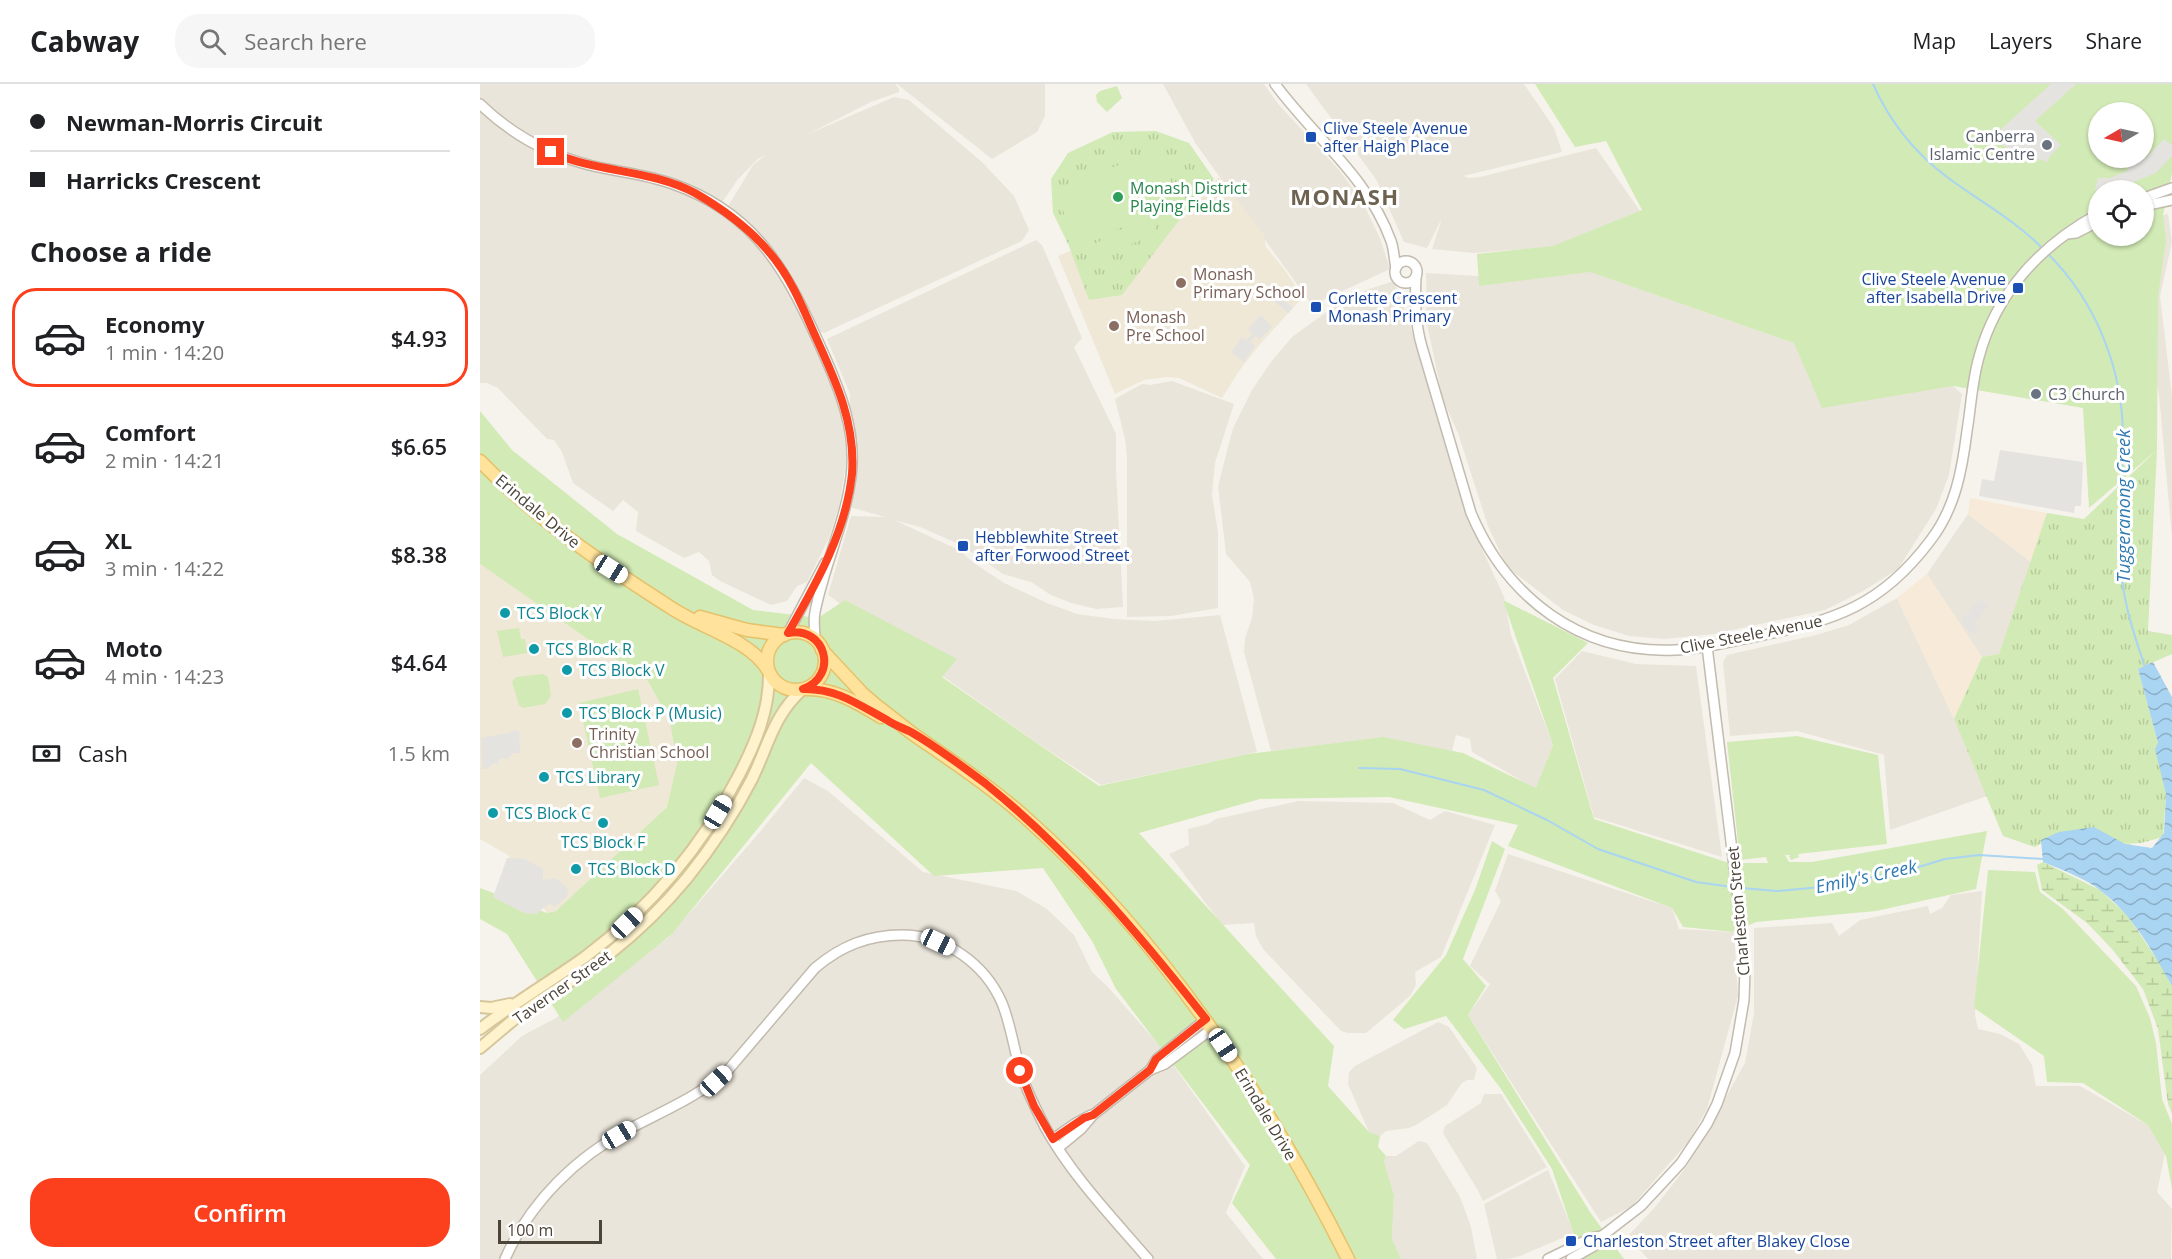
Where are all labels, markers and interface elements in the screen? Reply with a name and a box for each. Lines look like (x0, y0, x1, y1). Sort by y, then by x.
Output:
search box (175, 14, 595, 68)
text: Cabway (30, 22, 139, 60)
icon: search (196, 25, 229, 58)
text: Search here (244, 26, 367, 56)
text: Map (1913, 27, 1956, 55)
text: Layers (1989, 27, 2053, 55)
text: Share (2086, 27, 2142, 55)
north arrow (2088, 102, 2154, 168)
map controls (2088, 102, 2154, 246)
text: Newman-Morris Circuit (66, 107, 323, 137)
place label: Clive Steele Avenue after Haigh Place (1323, 117, 1468, 157)
place label: Canberra Islamic Centre (1929, 125, 2035, 165)
marker: Clive Steele Avenue after Haigh Place (1304, 130, 1318, 144)
route end (537, 138, 564, 165)
marker: Canberra Islamic Centre (2040, 138, 2054, 152)
text: Harricks Crescent (66, 165, 261, 195)
place label: Monash District Playing Fields (1130, 177, 1248, 217)
button: locate (2088, 180, 2154, 246)
district label: MONASH (1290, 181, 1400, 211)
marker: Monash District Playing Fields (1111, 190, 1125, 204)
text: Choose a ride (30, 233, 212, 270)
place label: Monash Primary School (1193, 263, 1305, 303)
place label: Clive Steele Avenue after Isabella Drive (1861, 268, 2006, 308)
marker: Monash Primary School (1174, 276, 1188, 290)
marker: Clive Steele Avenue after Isabella Drive (2011, 281, 2025, 295)
place label: Corlette Crescent Monash Primary (1328, 287, 1458, 327)
marker: Corlette Crescent Monash Primary (1309, 300, 1323, 314)
place label: Monash Pre School (1126, 306, 1205, 346)
text: Economy (105, 309, 204, 339)
icon: car (33, 311, 87, 365)
marker: Monash Pre School (1107, 319, 1121, 333)
text: $4.93 (391, 323, 447, 353)
text: 1 min · 14:20 (105, 339, 224, 366)
place label: C3 Church (2048, 383, 2125, 405)
marker: C3 Church (2029, 387, 2043, 401)
text: Comfort (105, 417, 196, 447)
icon: car (33, 419, 87, 473)
water label: Tuggeranong Creek (2111, 428, 2135, 583)
text: $6.65 (391, 431, 447, 461)
text: 2 min · 14:21 (105, 447, 224, 474)
street label: Erindale Drive (491, 469, 585, 553)
text: XL (105, 525, 132, 555)
place label: Hebblewhite Street after Forwood Street (975, 526, 1130, 566)
icon: car (33, 527, 87, 581)
text: $8.38 (391, 539, 447, 569)
marker: Hebblewhite Street after Forwood Street (956, 539, 970, 553)
car (591, 552, 631, 586)
text: 3 min · 14:22 (105, 555, 224, 582)
place label: TCS Block Y (517, 602, 602, 624)
marker: TCS Block Y (498, 606, 512, 620)
street label: Clive Steele Avenue (1678, 609, 1824, 659)
text: Moto (105, 633, 163, 663)
icon: car (33, 635, 87, 689)
place label: TCS Block R (546, 638, 632, 660)
marker: TCS Block R (527, 642, 541, 656)
text: $4.64 (391, 647, 447, 677)
place label: TCS Block V (579, 659, 665, 681)
text: 4 min · 14:23 (105, 663, 224, 690)
marker: TCS Block V (560, 663, 574, 677)
place label: TCS Block P (Music) (579, 702, 722, 724)
marker: TCS Block P (Music) (560, 706, 574, 720)
place label: Trinity Christian School (589, 723, 709, 763)
marker: Trinity Christian School (570, 736, 584, 750)
icon: cash (30, 737, 63, 770)
text: Cash (78, 738, 128, 768)
text: 1.5 km (388, 740, 450, 767)
place label: TCS Library (556, 766, 641, 788)
marker: TCS Library (537, 770, 551, 784)
car (701, 792, 735, 832)
place label: TCS Block C (505, 802, 591, 824)
marker: TCS Block C (486, 806, 500, 820)
marker: TCS Block F (596, 816, 610, 830)
place label: TCS Block F (561, 831, 645, 853)
street label: Charleston Street (1721, 845, 1755, 977)
water label: Emily's Creek (1813, 853, 1920, 898)
place label: TCS Block D (588, 858, 676, 880)
marker: TCS Block D (569, 862, 583, 876)
car (608, 904, 646, 942)
car (918, 926, 958, 958)
street label: Taverner Street (508, 945, 616, 1029)
car (1205, 1025, 1241, 1065)
route start (1006, 1057, 1033, 1084)
car (697, 1062, 735, 1100)
street label: Erindale Drive (1230, 1064, 1302, 1164)
car (599, 1118, 639, 1152)
button: Confirm (30, 1178, 450, 1247)
scale bar (498, 1217, 602, 1244)
text: 100 m (507, 1219, 553, 1241)
place label: Charleston Street after Blakey Close (1583, 1230, 1850, 1252)
marker: Charleston Street after Blakey Close (1564, 1234, 1578, 1248)

